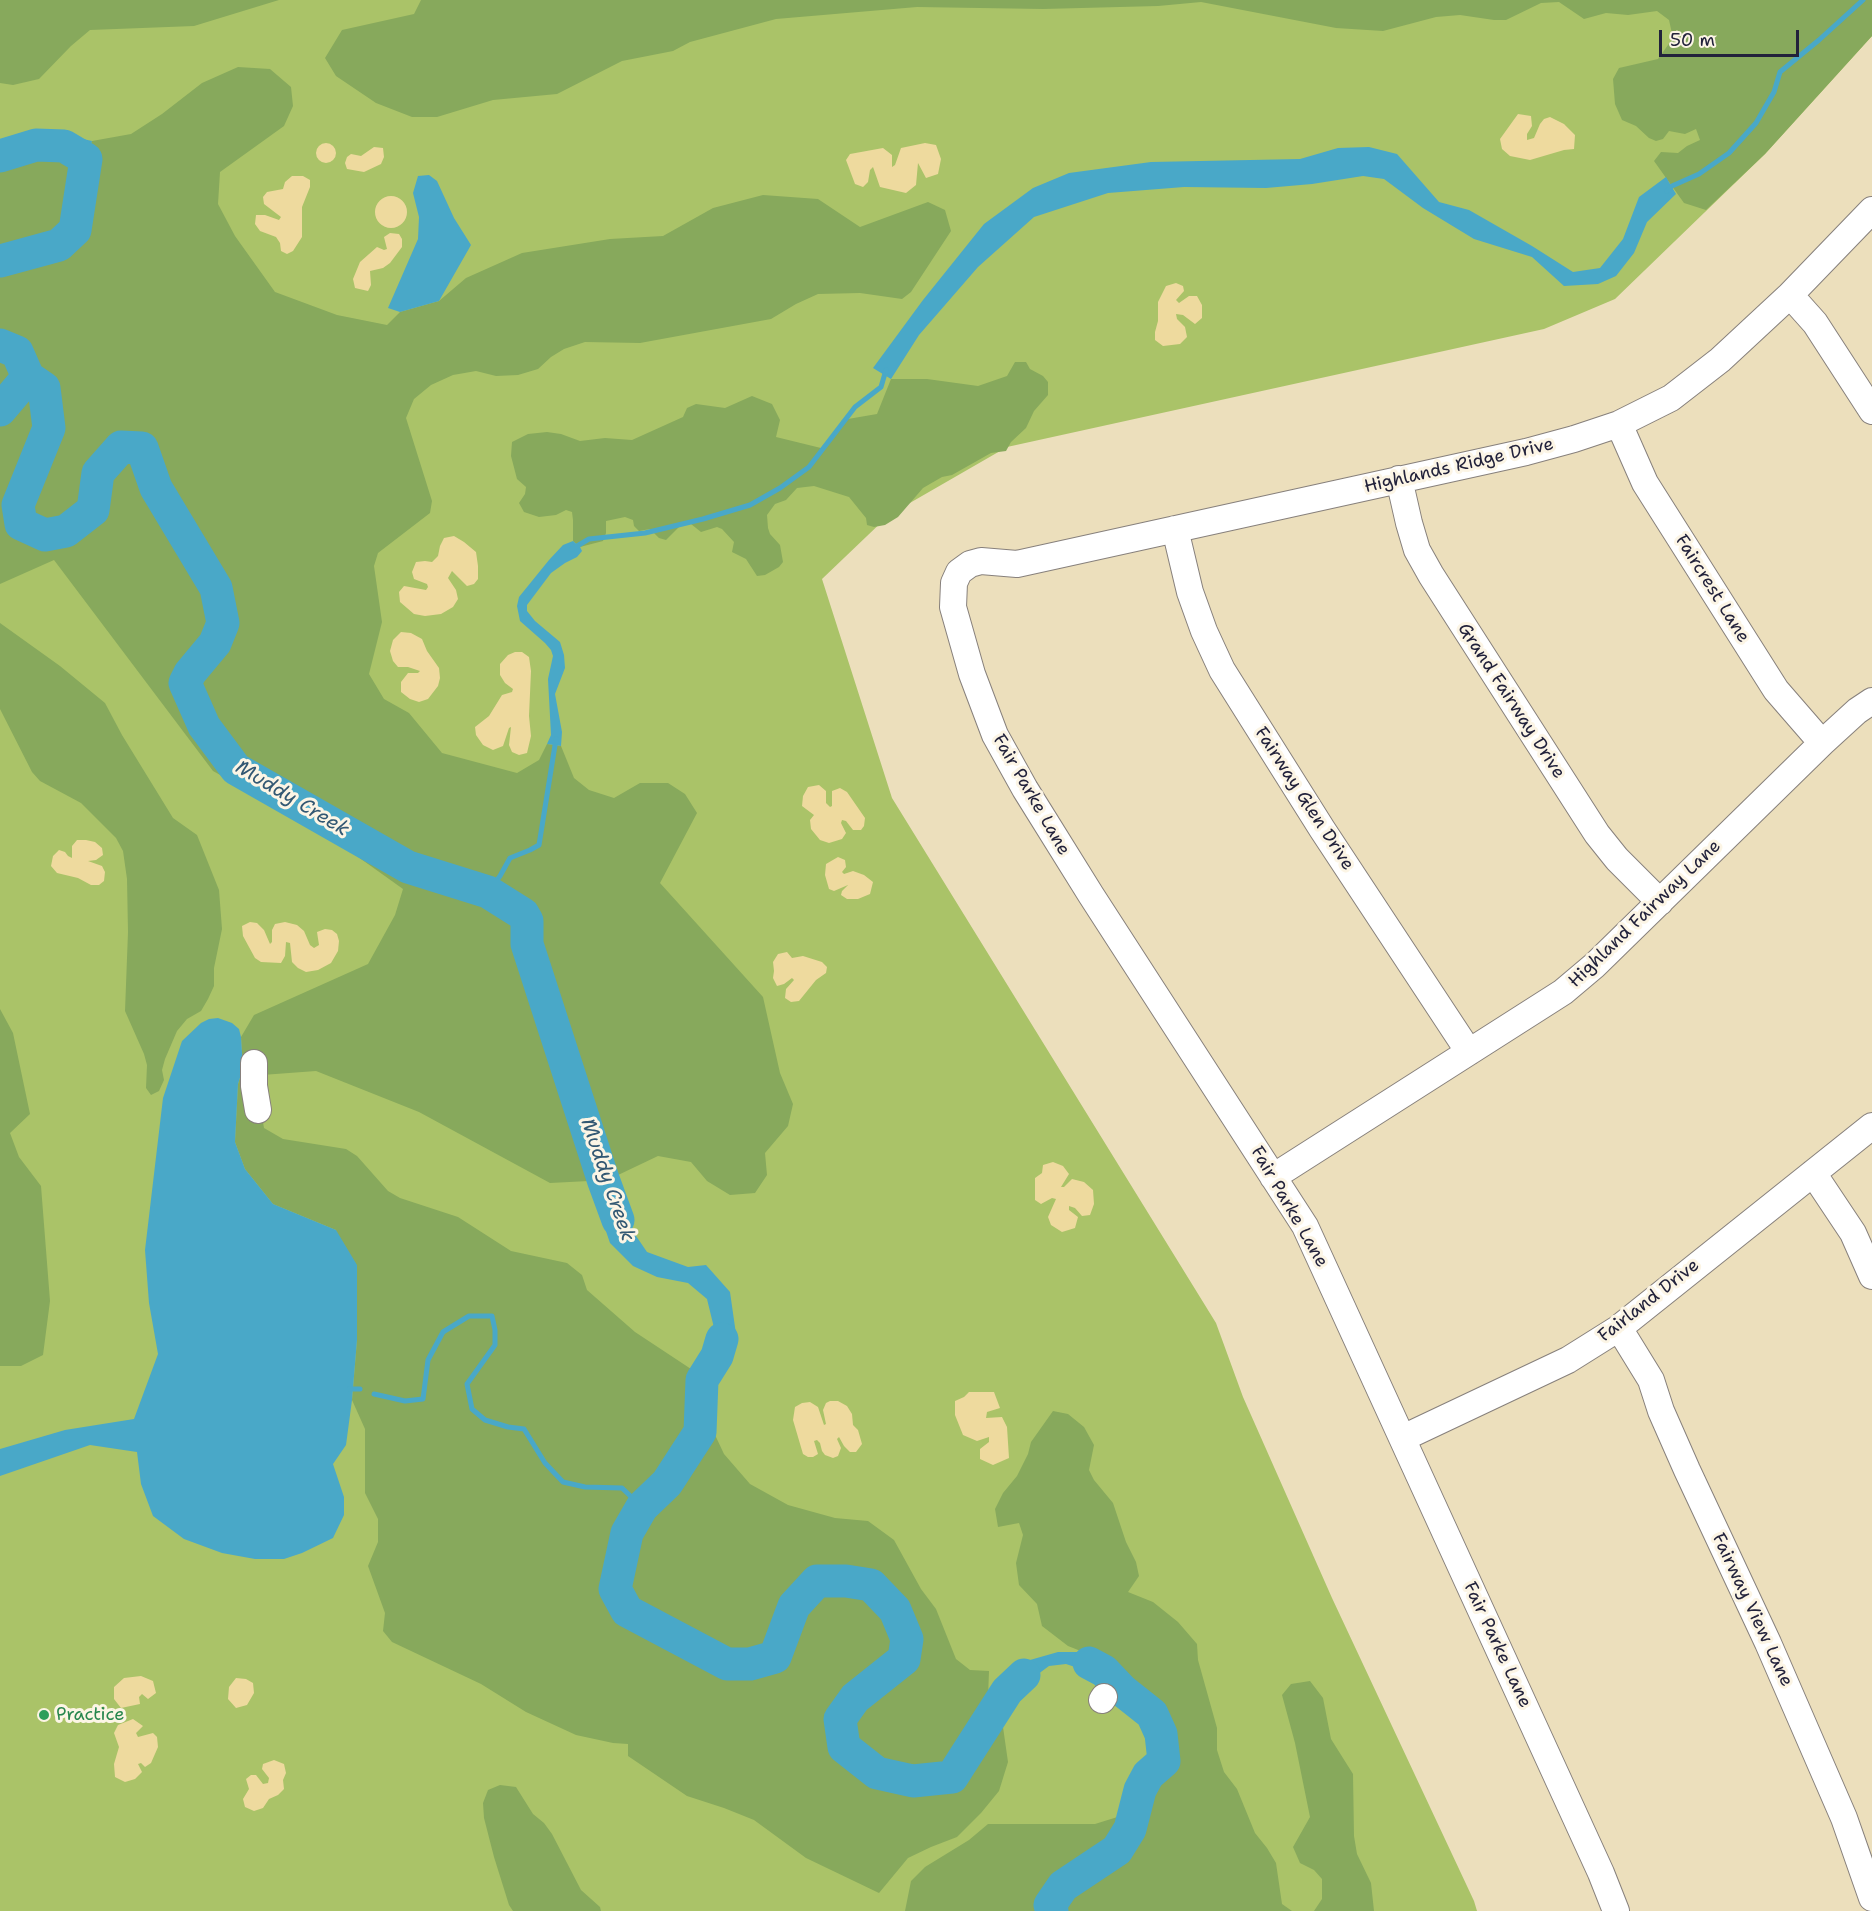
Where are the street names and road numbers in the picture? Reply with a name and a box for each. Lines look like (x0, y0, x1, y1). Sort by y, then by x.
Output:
street label: Highlands Ridge Drive (1362, 434, 1556, 498)
street label: Faircrest Lane (1670, 531, 1754, 647)
street label: Grand Fairway Drive (1453, 619, 1569, 783)
street label: Fairway Glen Drive (1250, 723, 1358, 875)
street label: Fair Parke Lane (988, 731, 1074, 859)
street label: Highland Fairway Lane (1564, 836, 1726, 992)
street label: Fair Parke Lane (1246, 1143, 1332, 1271)
street label: Fairland Drive (1594, 1255, 1704, 1347)
street label: Fairway View Lane (1707, 1530, 1797, 1690)
street label: Fair Parke Lane (1458, 1579, 1536, 1711)

